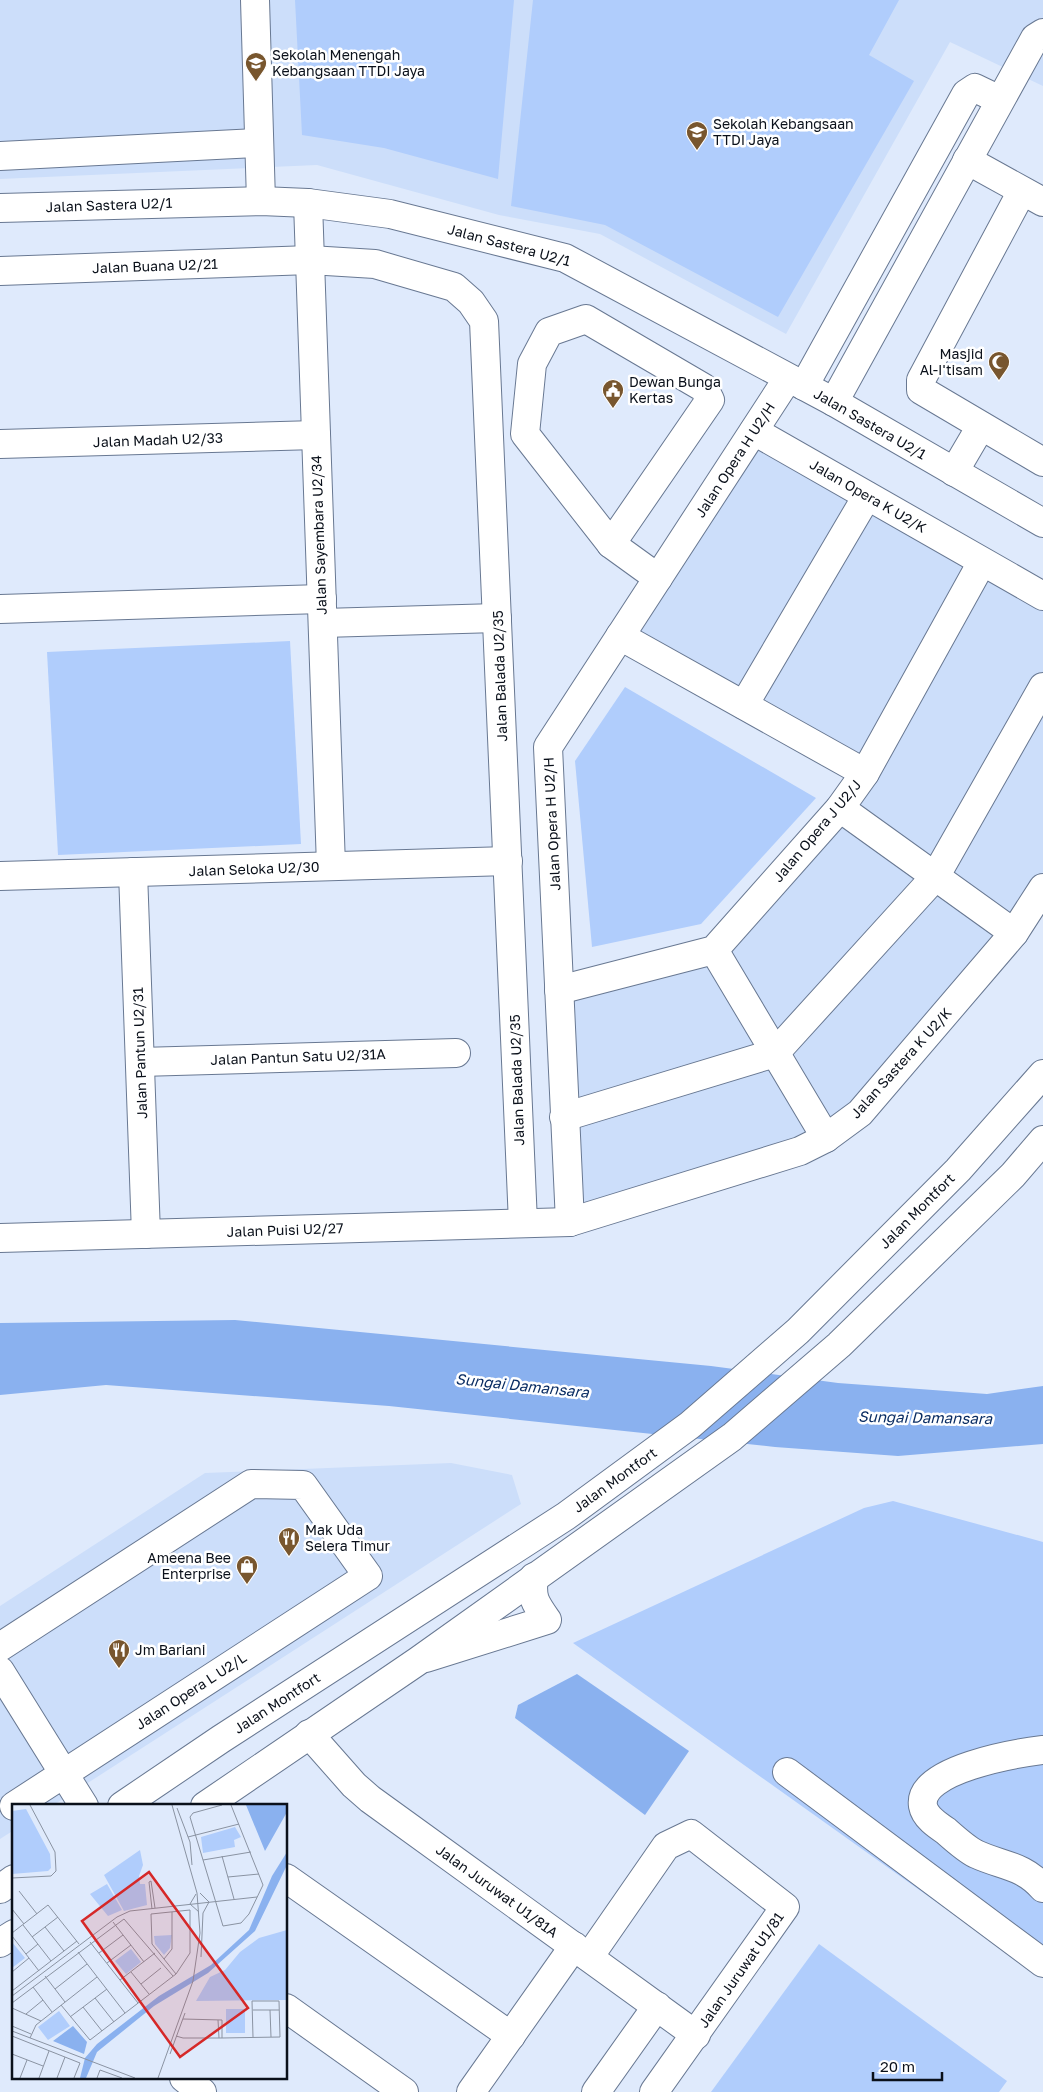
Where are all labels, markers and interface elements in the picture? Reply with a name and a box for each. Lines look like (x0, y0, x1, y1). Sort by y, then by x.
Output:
place label: Sekolah Menengah Kebangsaan TTDI Jaya (272, 46, 425, 79)
school or university icon: Sekolah Menengah Kebangsaan TTDI Jaya (244, 51, 268, 82)
place label: Sekolah Kebangsaan TTDI Jaya (713, 115, 854, 148)
school or university icon: Sekolah Kebangsaan TTDI Jaya (685, 120, 709, 151)
street label: Jalan Sastera U2/1 (45, 194, 173, 215)
street label: Jalan Sastera U2/1 (446, 220, 573, 269)
street label: Jalan Buana U2/21 (92, 255, 218, 276)
place label: Masjid Al-I'tisam (920, 345, 983, 378)
mosque icon: Masjid Al-I'tisam (987, 350, 1011, 381)
place label: Dewan Bunga Kertas (629, 373, 721, 406)
public building icon: Dewan Bunga Kertas (601, 378, 625, 409)
street label: Jalan Sastera U2/1 (811, 385, 930, 463)
street label: Jalan Opera H U2/H (691, 399, 778, 520)
street label: Jalan Madah U2/33 (93, 429, 223, 450)
street label: Jalan Sayembara U2/34 (307, 455, 330, 615)
street label: Jalan Opera K U2/K (807, 455, 930, 536)
street label: Jalan Balada U2/35 (489, 610, 510, 742)
street label: Jalan Opera H U2/H (540, 757, 563, 891)
street label: Jalan Opera J U2/J (769, 776, 864, 885)
street label: Jalan Seloka U2/30 (188, 858, 320, 879)
street label: Jalan Pantun U2/31 (129, 987, 150, 1119)
street label: Jalan Sastera K U2/K (847, 1004, 955, 1121)
street label: Jalan Balada U2/35 (506, 1014, 527, 1146)
street label: Jalan Pantun Satu U2/31A (210, 1045, 387, 1068)
street label: Jalan Montfort (875, 1169, 958, 1252)
street label: Jalan Puisi U2/27 (226, 1219, 344, 1240)
water label: Sungai Damansara (454, 1369, 590, 1402)
water label: Sungai Damansara (858, 1407, 993, 1428)
street label: Jalan Montfort (569, 1444, 660, 1516)
place label: Mak Uda Selera Timur (305, 1521, 391, 1554)
restaurant icon: Mak Uda Selera Timur (277, 1526, 301, 1557)
place label: Ameena Bee Enterprise (147, 1549, 231, 1582)
shop icon: Ameena Bee Enterprise (235, 1554, 259, 1585)
restaurant icon: Jm Bariani (107, 1638, 131, 1669)
place label: Jm Bariani (135, 1641, 205, 1658)
street label: Jalan Opera L U2/L (132, 1648, 249, 1733)
street label: Jalan Montfort (230, 1668, 323, 1737)
inset map (12, 1804, 288, 2080)
street label: Jalan Juruwat U1/81A (433, 1841, 562, 1941)
street label: Jalan Juruwat U1/81 (694, 1908, 787, 2031)
scale bar (873, 2050, 942, 2082)
text: 20 m (880, 2057, 915, 2075)

